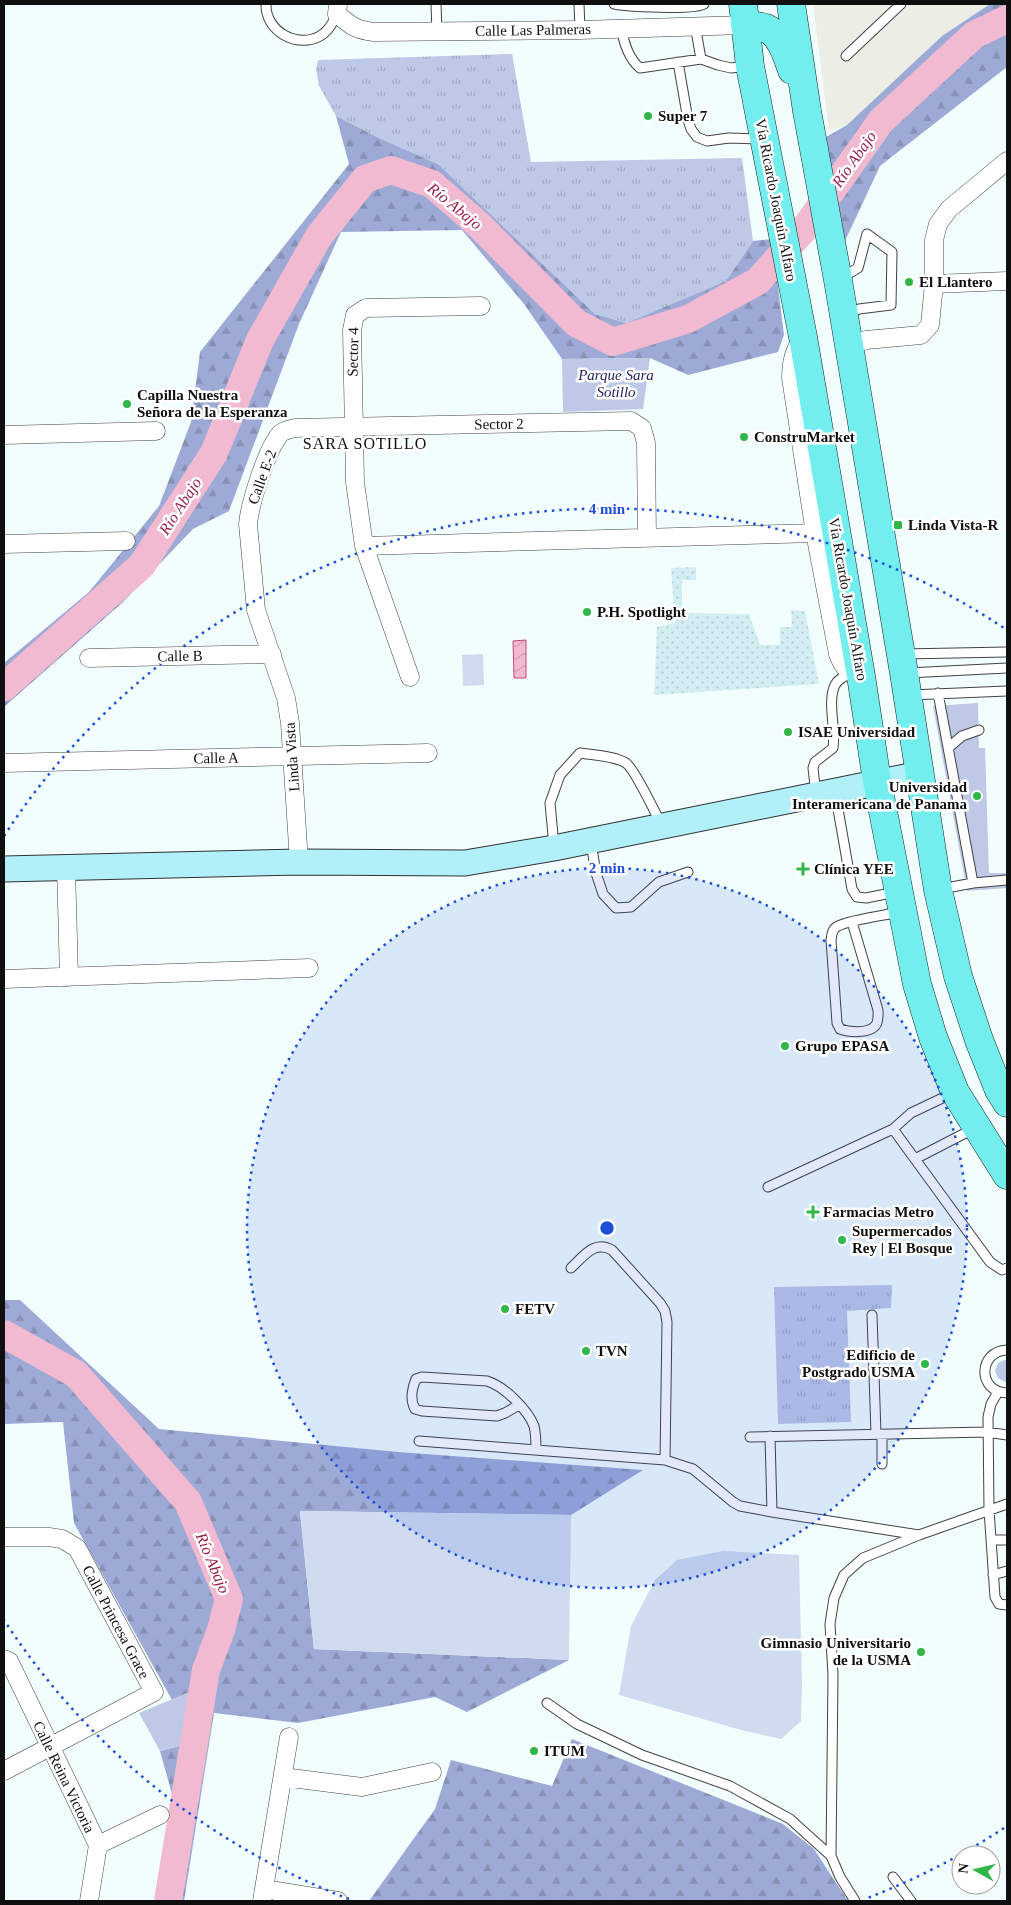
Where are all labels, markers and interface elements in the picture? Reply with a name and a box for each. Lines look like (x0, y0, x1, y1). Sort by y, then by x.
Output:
street label: Calle Las Palmeras (475, 21, 591, 39)
place label: Super 7 (658, 108, 708, 124)
marker: Super 7 (642, 110, 654, 122)
street label: Vía Ricardo Joaquín Alfaro (752, 117, 800, 283)
water label: Río Abajo (828, 128, 880, 192)
water label: Río Abajo (423, 179, 485, 234)
place label: El Llantero (919, 274, 992, 290)
marker: El Llantero (903, 276, 915, 288)
street label: Sector 4 (345, 327, 361, 377)
park label: Parque Sara Sotillo (577, 367, 654, 400)
place label: Capilla Nuestra Señora de la Esperanza (137, 387, 288, 420)
marker: Capilla Nuestra Señora de la Esperanza (121, 398, 133, 410)
street label: Sector 2 (474, 416, 524, 432)
place label: ConstruMarket (754, 429, 855, 445)
marker: ConstruMarket (738, 431, 750, 443)
district label: SARA SOTILLO (303, 435, 427, 452)
street label: Calle E-2 (245, 447, 279, 507)
water label: Río Abajo (155, 474, 205, 539)
text: 4 min (589, 501, 626, 517)
street label: Vía Ricardo Joaquín Alfaro (826, 516, 870, 682)
place label: Linda Vista-R (908, 517, 999, 533)
marker: Linda Vista-R (892, 519, 904, 531)
place label: P.H. Spotlight (597, 604, 686, 620)
marker: P.H. Spotlight (581, 606, 593, 618)
street label: Calle B (157, 648, 203, 664)
street label: Linda Vista (282, 722, 302, 792)
place label: ISAE Universidad (798, 724, 916, 740)
marker: ISAE Universidad (782, 726, 794, 738)
street label: Calle A (193, 750, 239, 766)
place label: Universidad Interamericana de Panama (792, 779, 968, 812)
marker: Universidad Interamericana de Panama (971, 790, 983, 802)
text: 2 min (589, 860, 626, 876)
place label: Clínica YEE (814, 861, 894, 877)
marker: Clínica YEE (796, 862, 810, 876)
place label: Grupo EPASA (795, 1038, 889, 1054)
marker: Grupo EPASA (779, 1040, 791, 1052)
place label: Farmacias Metro (823, 1204, 934, 1220)
marker: Farmacias Metro (807, 1206, 819, 1218)
centre of rings (598, 1219, 616, 1237)
place label: Supermercados Rey | El Bosque (852, 1223, 953, 1256)
marker: Supermercados Rey | El Bosque (836, 1234, 848, 1246)
place label: FETV (515, 1301, 555, 1317)
marker: FETV (499, 1303, 511, 1315)
place label: TVN (596, 1343, 628, 1359)
marker: TVN (580, 1345, 592, 1357)
place label: Edificio de Postgrado USMA (802, 1347, 915, 1380)
marker: Edificio de Postgrado USMA (919, 1358, 931, 1370)
water label: Río Abajo (191, 1529, 233, 1596)
street label: Calle Princesa Grace (79, 1563, 153, 1682)
place label: Gimnasio Universitario de la USMA (761, 1635, 911, 1668)
marker: Gimnasio Universitario de la USMA (915, 1646, 927, 1658)
street label: Calle Reina Victoria (30, 1719, 98, 1836)
place label: ITUM (544, 1743, 585, 1759)
marker: ITUM (528, 1745, 540, 1757)
north arrow (951, 1845, 1001, 1895)
text: N (955, 1862, 972, 1874)

